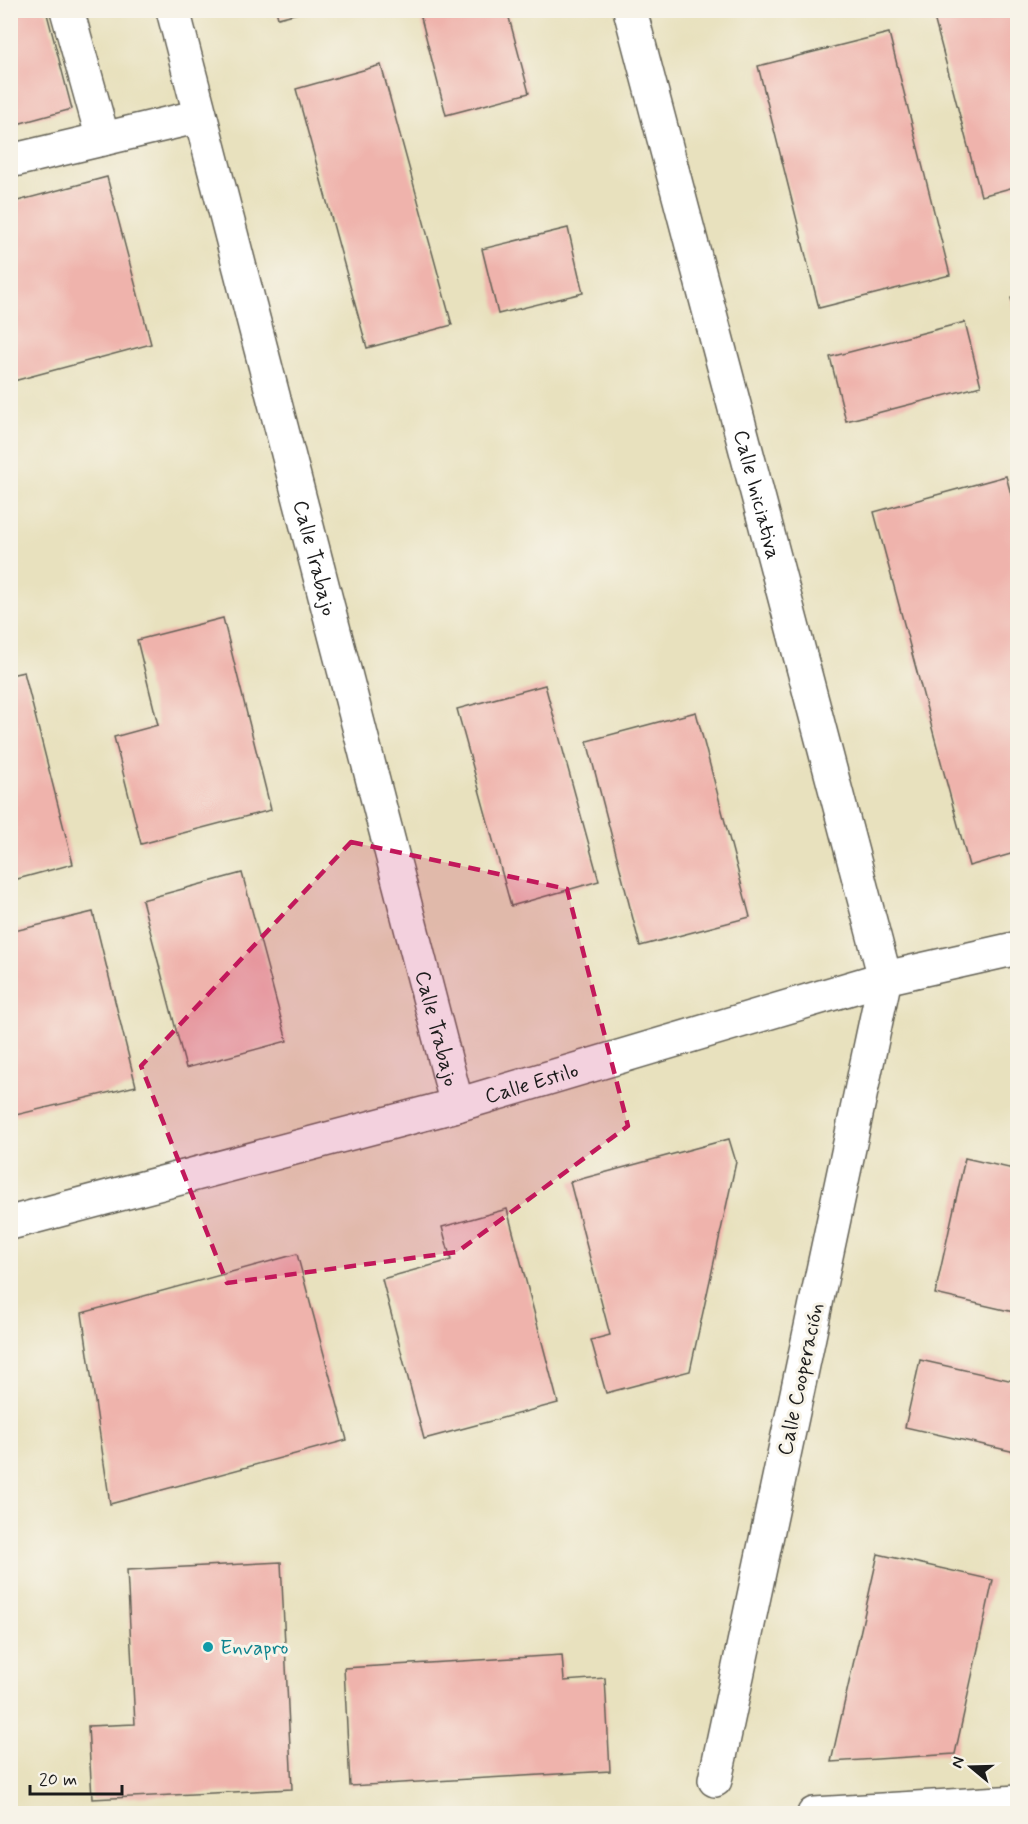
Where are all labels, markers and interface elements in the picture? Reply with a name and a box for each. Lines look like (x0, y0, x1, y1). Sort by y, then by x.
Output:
street label: Calle Iniciativa (726, 427, 787, 563)
street label: Calle Trabajo (286, 497, 343, 619)
street label: Calle Trabajo (408, 968, 465, 1089)
street label: Calle Estilo (482, 1057, 582, 1111)
street label: Calle Cooperación (771, 1300, 831, 1458)
place label: Envapro (220, 1634, 288, 1662)
marker: Envapro (201, 1640, 215, 1654)
north arrow (941, 1737, 1001, 1797)
text: N (947, 1754, 970, 1771)
scale bar (30, 1758, 122, 1796)
text: 20 m (39, 1768, 77, 1792)

